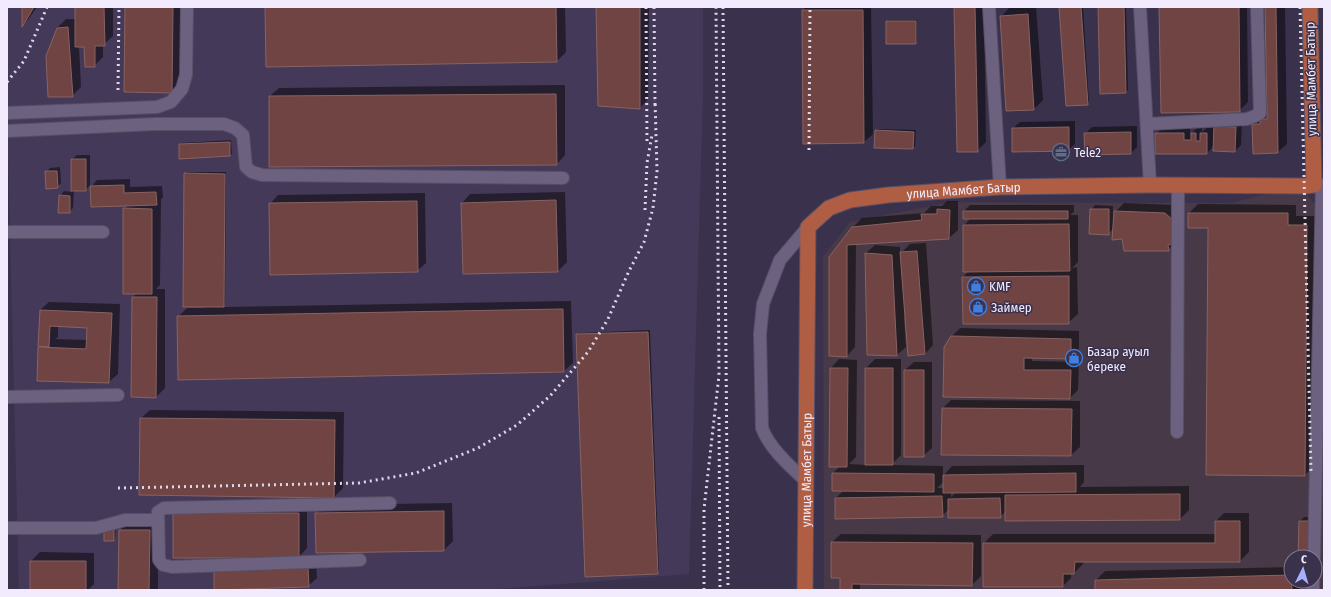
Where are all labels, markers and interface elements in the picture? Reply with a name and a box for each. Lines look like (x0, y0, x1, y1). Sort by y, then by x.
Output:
street label: улица Мамбет Батыр (1303, 22, 1319, 136)
office icon: Tele2 (1051, 142, 1071, 162)
place label: Tele2 (1074, 145, 1101, 160)
street label: улица Мамбет Батыр (906, 179, 1021, 201)
shop icon: KMF (966, 276, 986, 296)
place label: KMF (989, 279, 1011, 294)
shop icon: Займер (968, 297, 988, 317)
place label: Займер (991, 300, 1032, 315)
place label: Базар ауыл береке (1087, 344, 1149, 374)
shop icon: Базар ауыл береке (1064, 348, 1084, 368)
street label: улица Мамбет Батыр (798, 413, 814, 527)
north arrow (1283, 549, 1323, 589)
text: С (1300, 553, 1307, 566)

